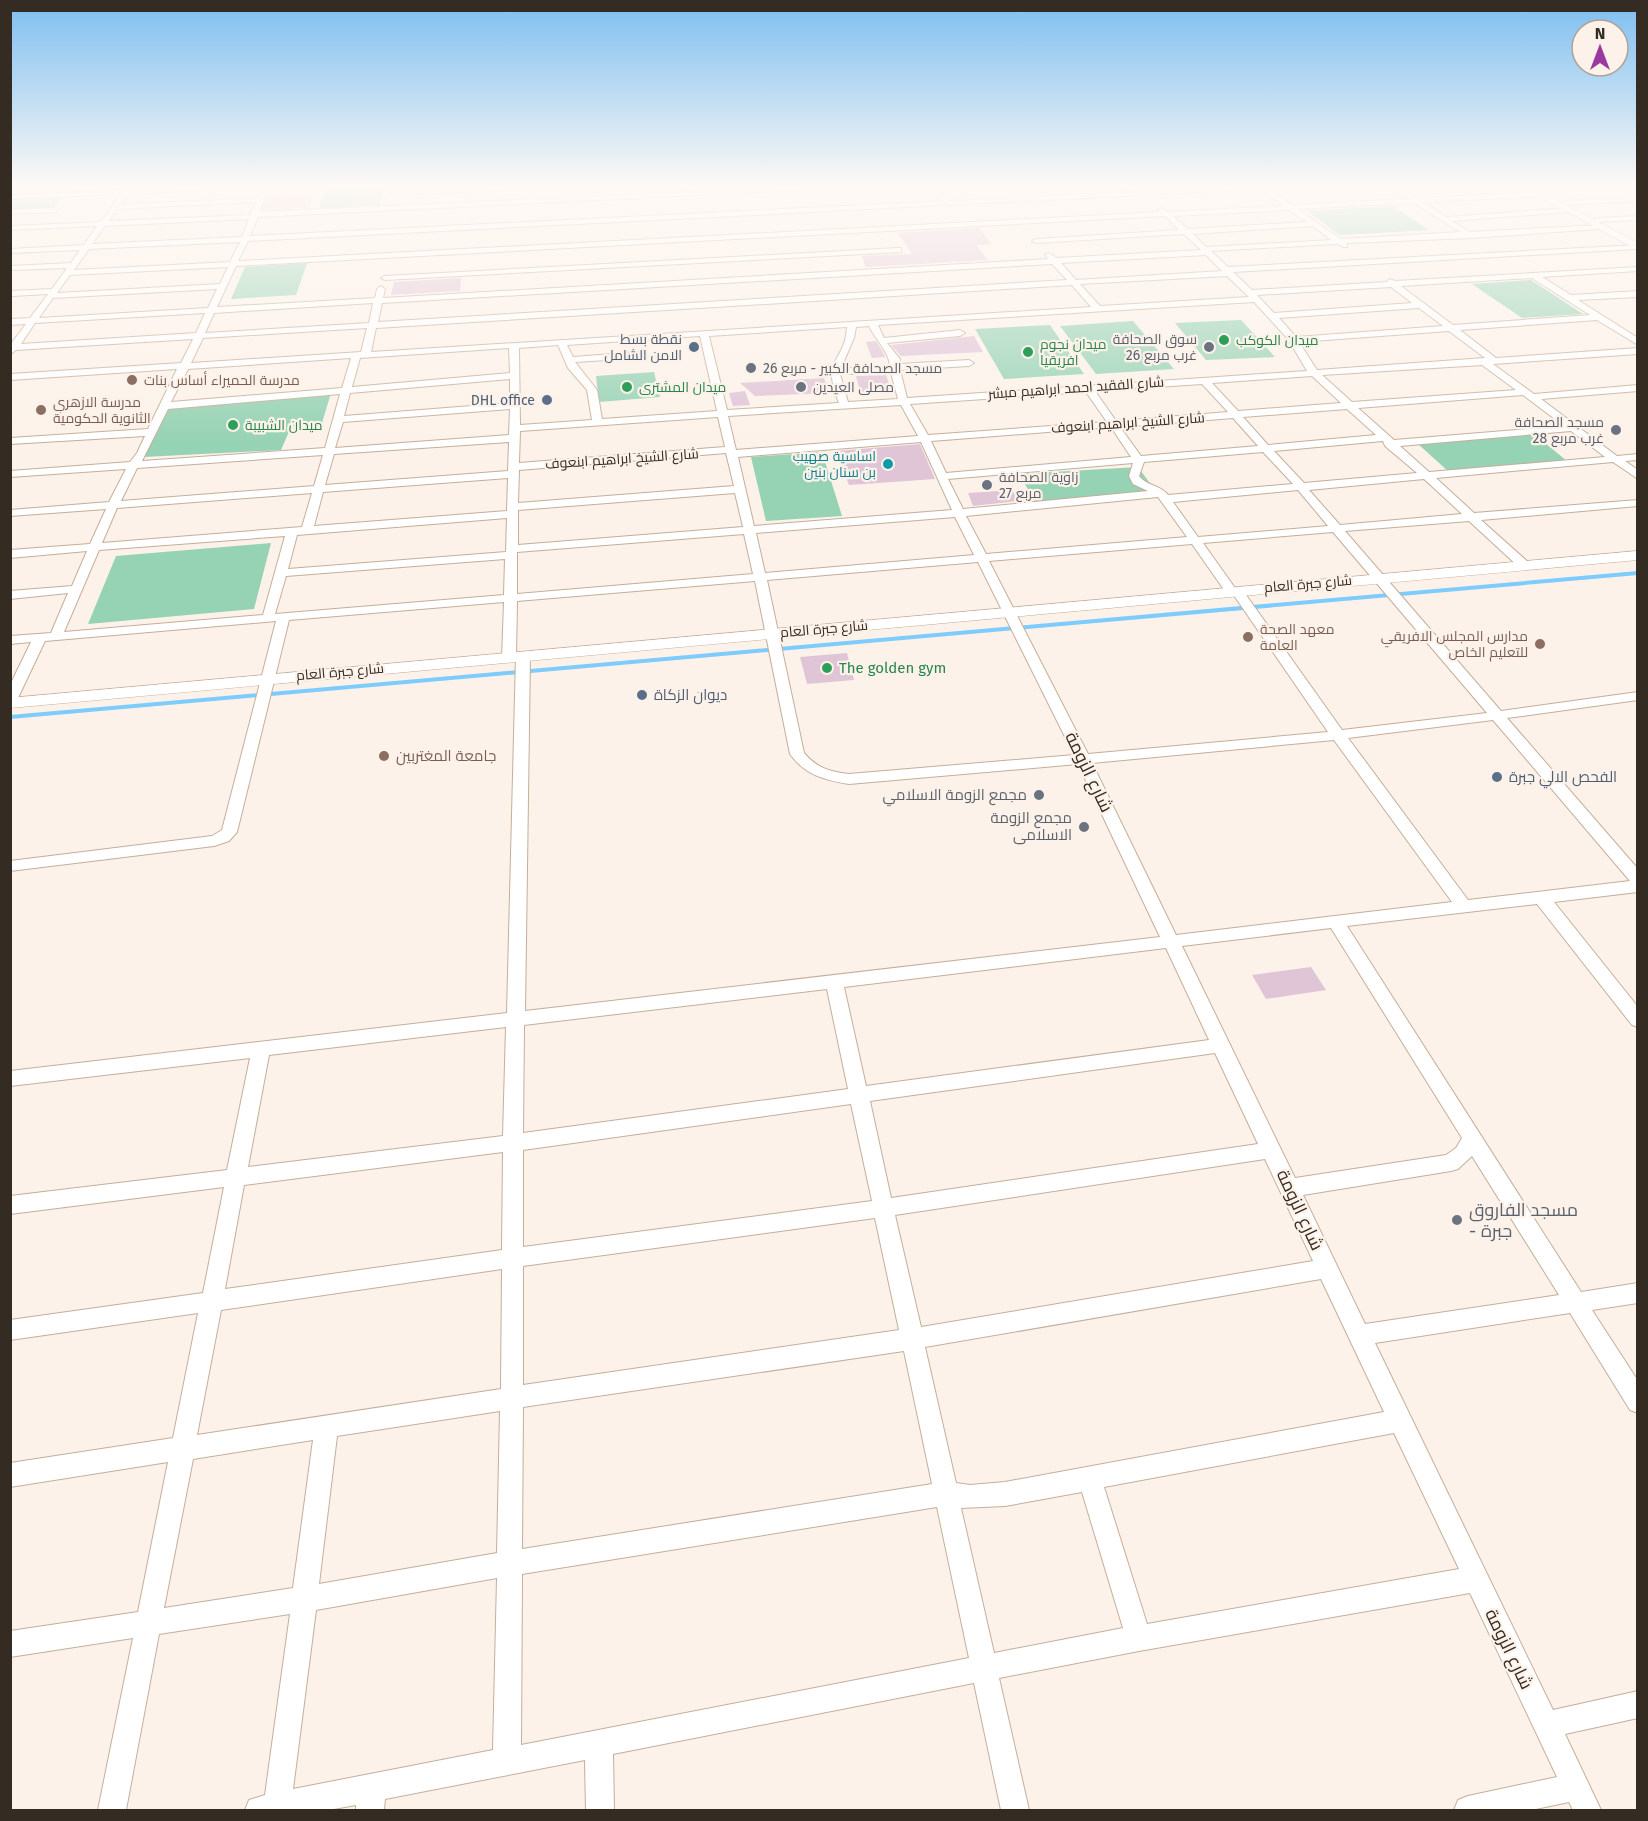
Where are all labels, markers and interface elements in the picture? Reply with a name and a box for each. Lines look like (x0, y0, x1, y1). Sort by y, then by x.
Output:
north arrow (1570, 18, 1630, 78)
text: N (1595, 24, 1605, 43)
place label: نقطة بسط الامن الشامل (604, 331, 682, 364)
place label: سوق الصحافة غرب مربع 26 (1113, 331, 1197, 364)
place label: ميدان الكوكب (1236, 332, 1319, 349)
marker: ميدان الكوكب (1217, 333, 1231, 347)
place label: ميدان نجوم افريقيا (1040, 336, 1106, 369)
marker: نقطة بسط الامن الشامل (687, 340, 701, 354)
marker: سوق الصحافة غرب مربع 26 (1202, 340, 1216, 354)
marker: ميدان نجوم افريقيا (1021, 345, 1035, 359)
place label: مسجد الصحافة الكبير - مربع 26 (763, 360, 942, 377)
marker: مسجد الصحافة الكبير - مربع 26 (744, 361, 758, 375)
place label: مدرسة الحميراء أساس بنات (144, 371, 300, 389)
marker: مدرسة الحميراء أساس بنات (125, 373, 139, 387)
street label: شارع الفقيد احمد ابراهيم مبشر (986, 373, 1165, 404)
place label: ميدان المشترى (639, 379, 726, 396)
place label: مصلى العيدين (813, 379, 894, 396)
marker: ميدان المشترى (620, 380, 634, 394)
marker: مصلى العيدين (794, 380, 808, 394)
place label: DHL office (471, 392, 535, 409)
marker: DHL office (540, 393, 554, 407)
place label: مدرسة الازهري الثانوية الحكومية (53, 394, 151, 427)
marker: مدرسة الازهري الثانوية الحكومية (34, 403, 48, 417)
street label: شارع الشيخ ابراهيم ابنعوف (1051, 409, 1205, 438)
place label: مسجد الصحافة غرب مربع 28 (1515, 414, 1604, 447)
place label: ميدان الشبيبة (245, 417, 323, 434)
marker: ميدان الشبيبة (226, 418, 240, 432)
marker: مسجد الصحافة غرب مربع 28 (1609, 423, 1623, 437)
street label: شارع الشيخ ابراهيم ابنعوف (545, 445, 699, 474)
place label: اساسية صهيب بن سنان بنين (793, 448, 876, 481)
marker: اساسية صهيب بن سنان بنين (881, 457, 895, 471)
place label: زاوية الصحافة مربع 27 (999, 469, 1078, 502)
marker: زاوية الصحافة مربع 27 (980, 478, 994, 492)
street label: شارع جبرة العام (1263, 572, 1353, 597)
street label: شارع جبرة العام (779, 617, 869, 642)
place label: معهد الصحة العامة (1260, 621, 1334, 654)
place label: مدارس المجلس الافريقي للتعليم الخاص (1381, 628, 1528, 662)
marker: معهد الصحة العامة (1241, 630, 1255, 644)
marker: مدارس المجلس الافريقي للتعليم الخاص (1533, 637, 1547, 651)
place label: The golden gym (839, 659, 946, 677)
street label: شارع جبرة العام (295, 660, 385, 685)
marker: The golden gym (820, 661, 834, 675)
place label: ديوان الزكاة (654, 686, 727, 705)
marker: ديوان الزكاة (635, 688, 649, 702)
street label: شارع الزومة (1059, 728, 1118, 816)
place label: جامعة المغتربين (396, 747, 496, 766)
marker: جامعة المغتربين (377, 749, 391, 763)
place label: الفحص الالي جبرة (1509, 768, 1617, 789)
marker: الفحص الالي جبرة (1490, 770, 1504, 784)
place label: مجمع الزومة الاسلامي (883, 786, 1027, 807)
marker: مجمع الزومة الاسلامي (1032, 788, 1046, 802)
place label: مجمع الزومة الاسلامى (991, 809, 1072, 845)
marker: مجمع الزومة الاسلامى (1077, 820, 1091, 834)
street label: شارع الزومة (1271, 1166, 1328, 1254)
place label: مسجد الفاروق - جبرة (1469, 1199, 1578, 1242)
marker: مسجد الفاروق - جبرة (1450, 1213, 1464, 1227)
street label: شارع الزومة (1479, 1605, 1538, 1693)

